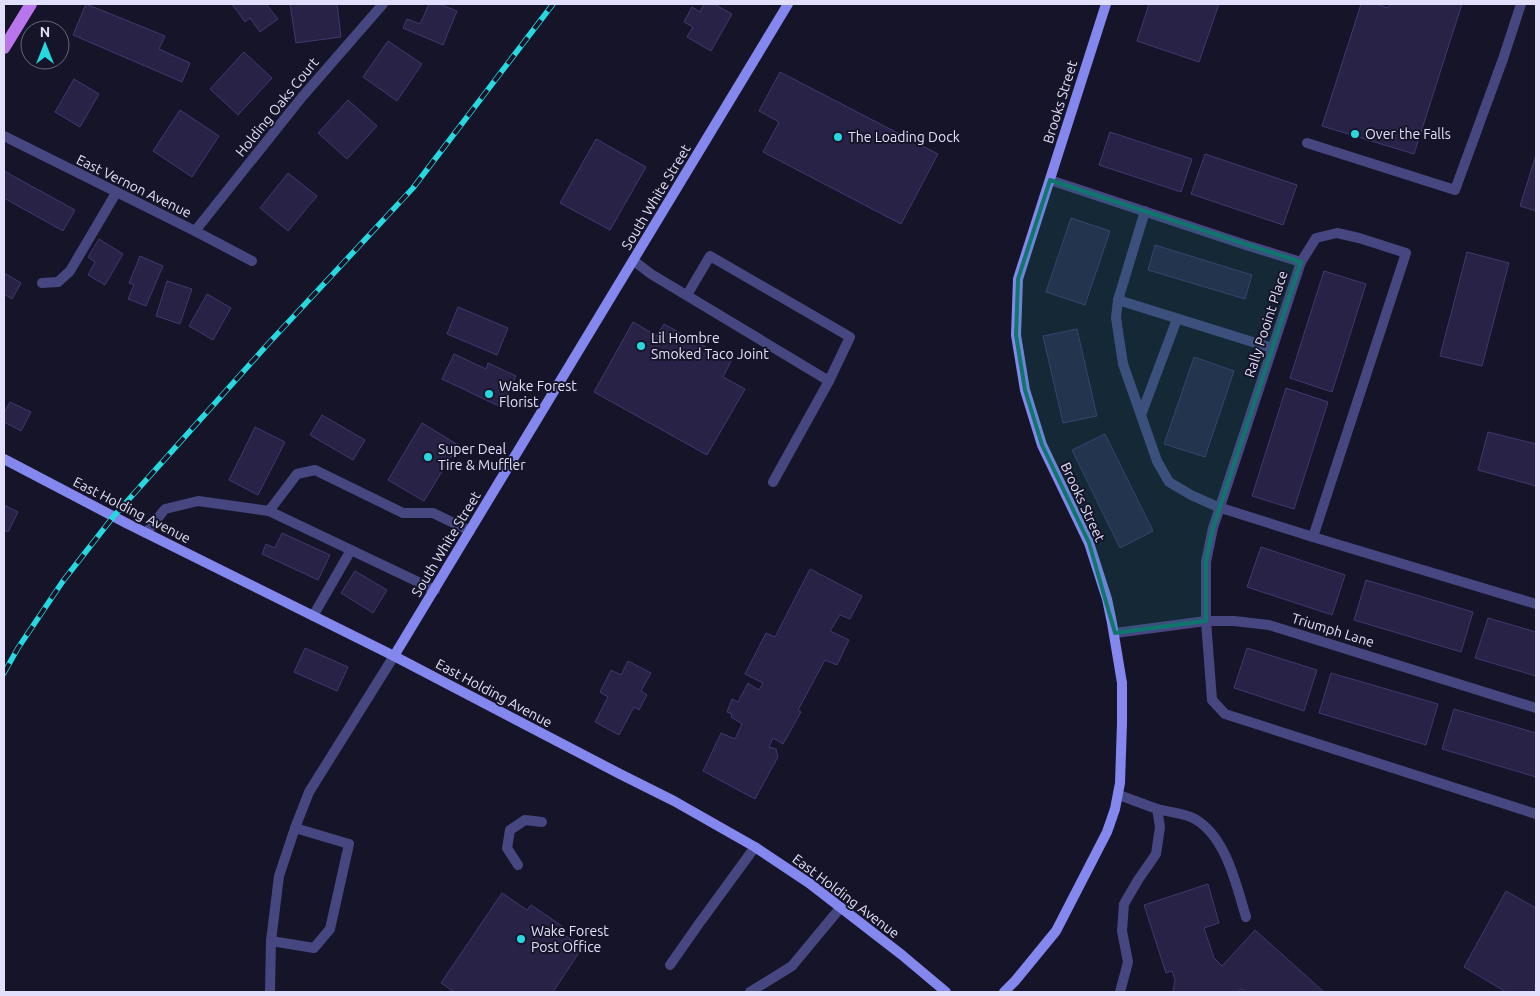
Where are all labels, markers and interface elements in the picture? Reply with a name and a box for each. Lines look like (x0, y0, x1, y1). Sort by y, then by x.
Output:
north arrow (20, 20, 70, 70)
text: N (40, 24, 50, 40)
street label: Holding Oaks Court (232, 54, 322, 160)
street label: Brooks Street (1040, 58, 1080, 145)
place label: Over the Falls (1365, 126, 1451, 142)
marker: Over the Falls (1349, 128, 1361, 140)
place label: The Loading Dock (848, 129, 960, 145)
marker: The Loading Dock (832, 131, 844, 143)
street label: South White Street (618, 141, 694, 253)
street label: East Vernon Avenue (74, 151, 194, 221)
street label: Rally Pooint Place (1241, 269, 1291, 379)
place label: Lil Hombre Smoked Taco Joint (651, 330, 769, 362)
marker: Lil Hombre Smoked Taco Joint (635, 340, 647, 352)
place label: Wake Forest Florist (499, 378, 577, 410)
marker: Wake Forest Florist (483, 388, 495, 400)
place label: Super Deal Tire & Muffler (438, 441, 526, 473)
marker: Super Deal Tire & Muffler (422, 451, 434, 463)
street label: Brooks Street (1058, 460, 1109, 545)
street label: East Holding Avenue (71, 473, 193, 547)
street label: South White Street (408, 488, 484, 600)
street label: Triumph Lane (1290, 610, 1376, 650)
street label: East Holding Avenue (433, 656, 555, 730)
street label: East Holding Avenue (789, 851, 903, 941)
place label: Wake Forest Post Office (531, 923, 609, 955)
marker: Wake Forest Post Office (515, 933, 527, 945)

